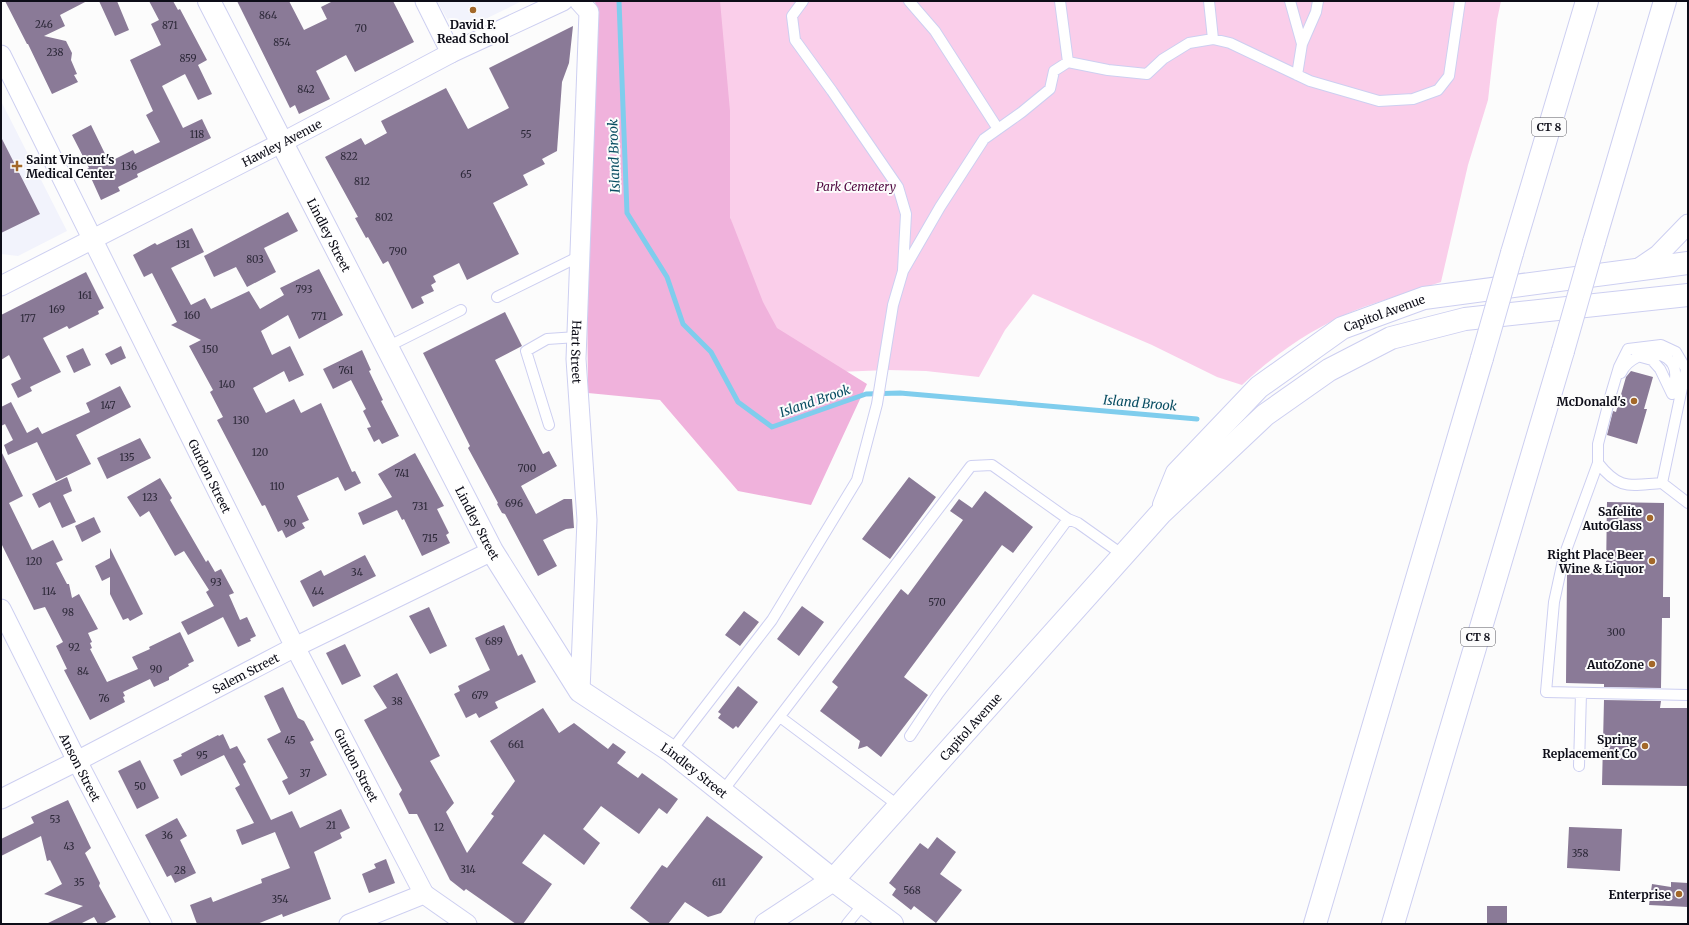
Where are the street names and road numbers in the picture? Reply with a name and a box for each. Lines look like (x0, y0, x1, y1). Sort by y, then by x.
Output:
street label: Hawley Avenue (239, 116, 324, 169)
road number: CT 8 (1532, 118, 1566, 136)
street label: Lindley Street (304, 196, 355, 274)
street label: Capitol Avenue (1341, 291, 1427, 334)
street label: Hart Street (568, 320, 585, 384)
street label: Gurdon Street (185, 436, 235, 516)
street label: Lindley Street (452, 484, 503, 563)
road number: CT 8 (1461, 628, 1495, 646)
street label: Salem Street (210, 649, 281, 697)
street label: Capitol Avenue (936, 690, 1004, 763)
street label: Gurdon Street (331, 726, 382, 804)
street label: Anson Street (56, 730, 104, 804)
street label: Lindley Street (658, 739, 731, 801)

